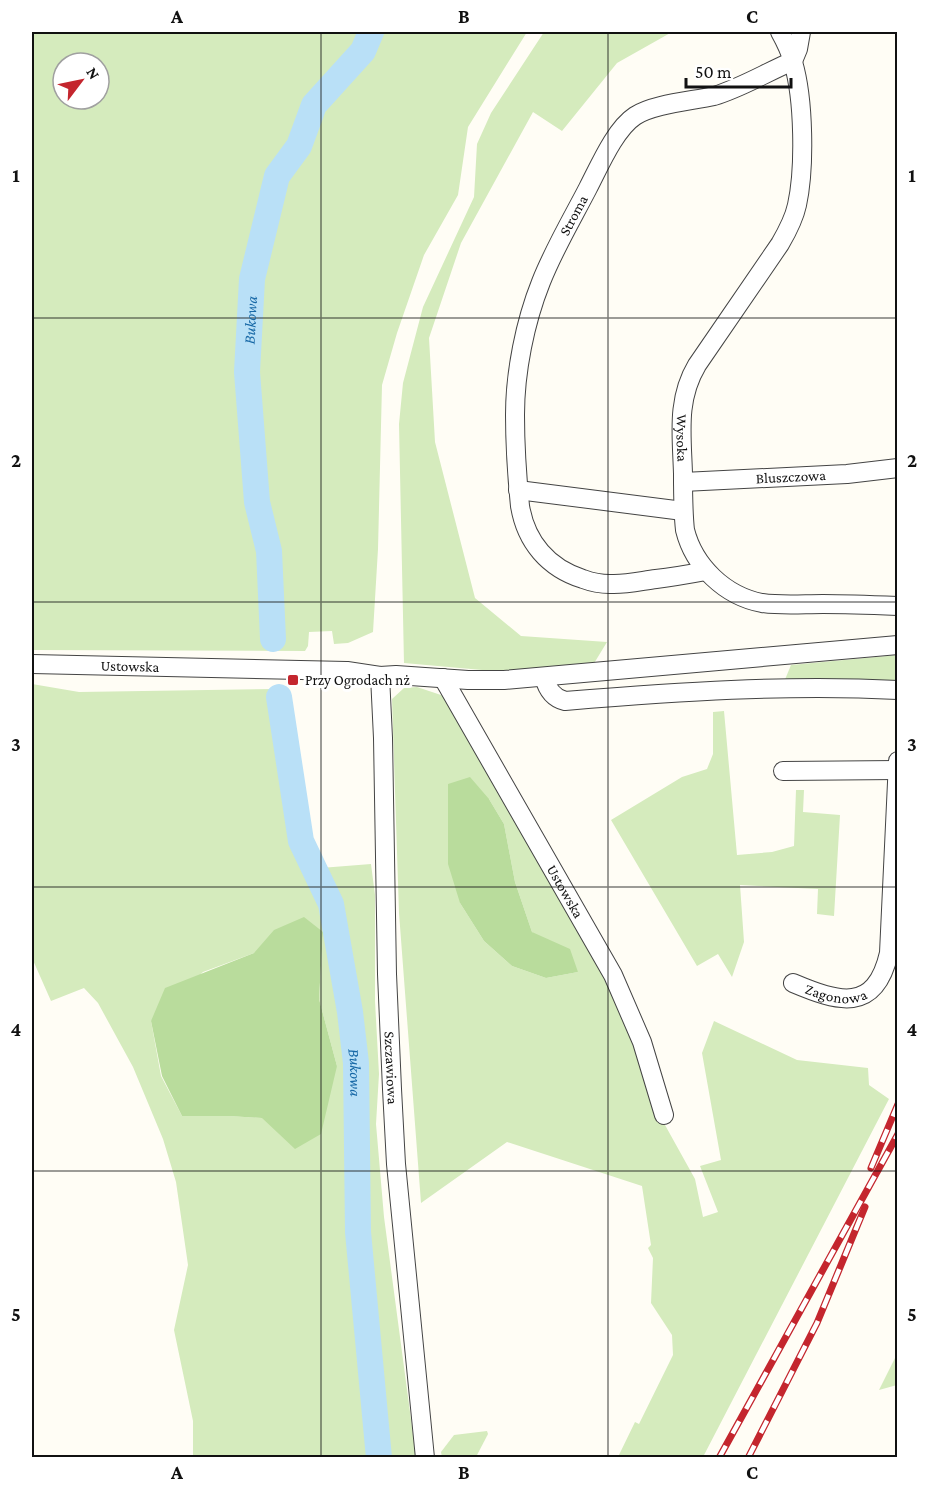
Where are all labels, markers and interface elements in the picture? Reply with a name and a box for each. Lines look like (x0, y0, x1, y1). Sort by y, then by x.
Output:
text: A (170, 5, 184, 27)
text: B (458, 5, 470, 27)
text: C (746, 5, 758, 27)
north arrow (51, 51, 111, 111)
scale bar (686, 51, 791, 89)
text: 50 m (695, 62, 732, 82)
text: N (83, 64, 103, 83)
text: 1 (12, 164, 20, 186)
text: 1 (908, 164, 916, 186)
street label: Stroma (556, 192, 591, 238)
water label: Bukowa (240, 295, 260, 345)
street label: Wysoka (672, 414, 691, 462)
text: 2 (11, 449, 21, 471)
text: 2 (907, 449, 917, 471)
street label: Bluszczowa (755, 467, 826, 486)
street label: Ustowska (101, 658, 159, 675)
place label: Przy Ogrodach nż (305, 672, 410, 689)
marker: Przy Ogrodach nż (286, 673, 300, 687)
text: 3 (11, 733, 21, 755)
text: 3 (907, 733, 917, 755)
street label: Ustowska (544, 862, 587, 921)
street label: Zagonowa (803, 981, 870, 1007)
text: 4 (11, 1018, 22, 1040)
text: 4 (907, 1018, 918, 1040)
street label: Szczawiowa (381, 1031, 401, 1105)
water label: Bukowa (346, 1048, 365, 1097)
text: 5 (11, 1303, 21, 1325)
text: 5 (907, 1303, 917, 1325)
text: A (170, 1461, 184, 1483)
text: B (458, 1461, 470, 1483)
text: C (746, 1461, 758, 1483)

